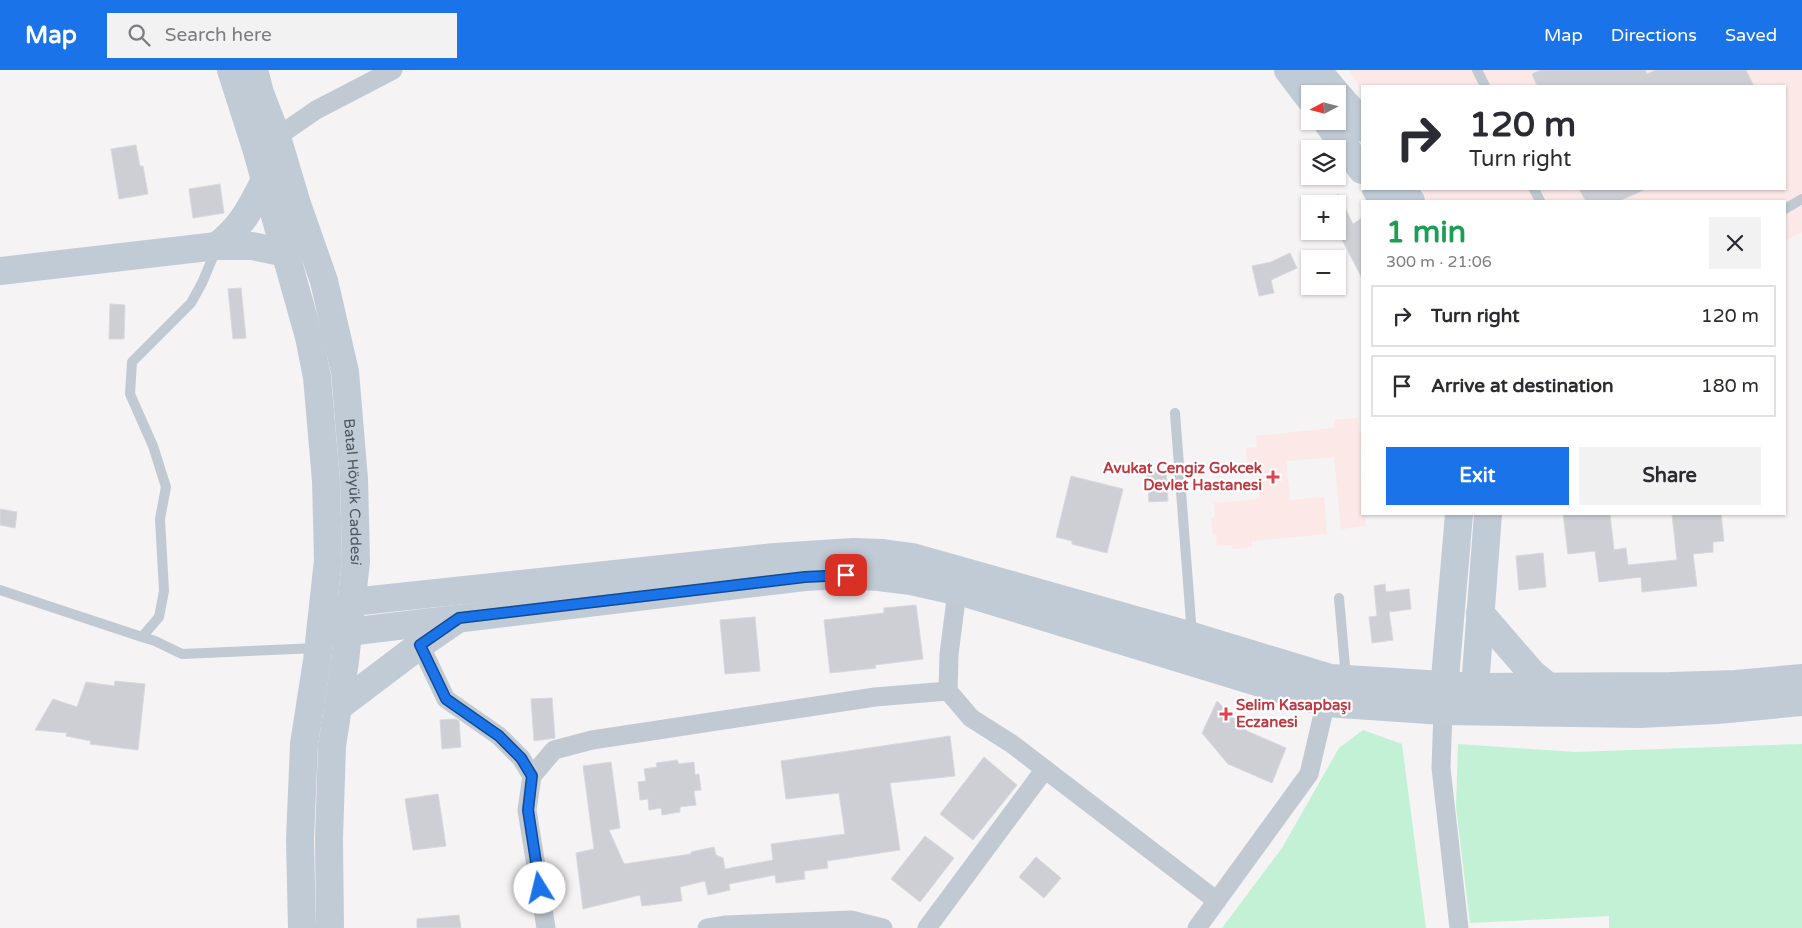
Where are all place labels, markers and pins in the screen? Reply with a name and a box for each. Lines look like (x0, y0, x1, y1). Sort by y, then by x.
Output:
place label: Avukat Cengiz Gokcek Devlet Hastanesi (1103, 459, 1262, 494)
marker: Avukat Cengiz Gokcek Devlet Hastanesi (1266, 470, 1280, 484)
pin (825, 554, 867, 596)
place label: Selim Kasapbaşı Eczanesi (1236, 696, 1351, 731)
marker: Selim Kasapbaşı Eczanesi (1220, 708, 1232, 720)

